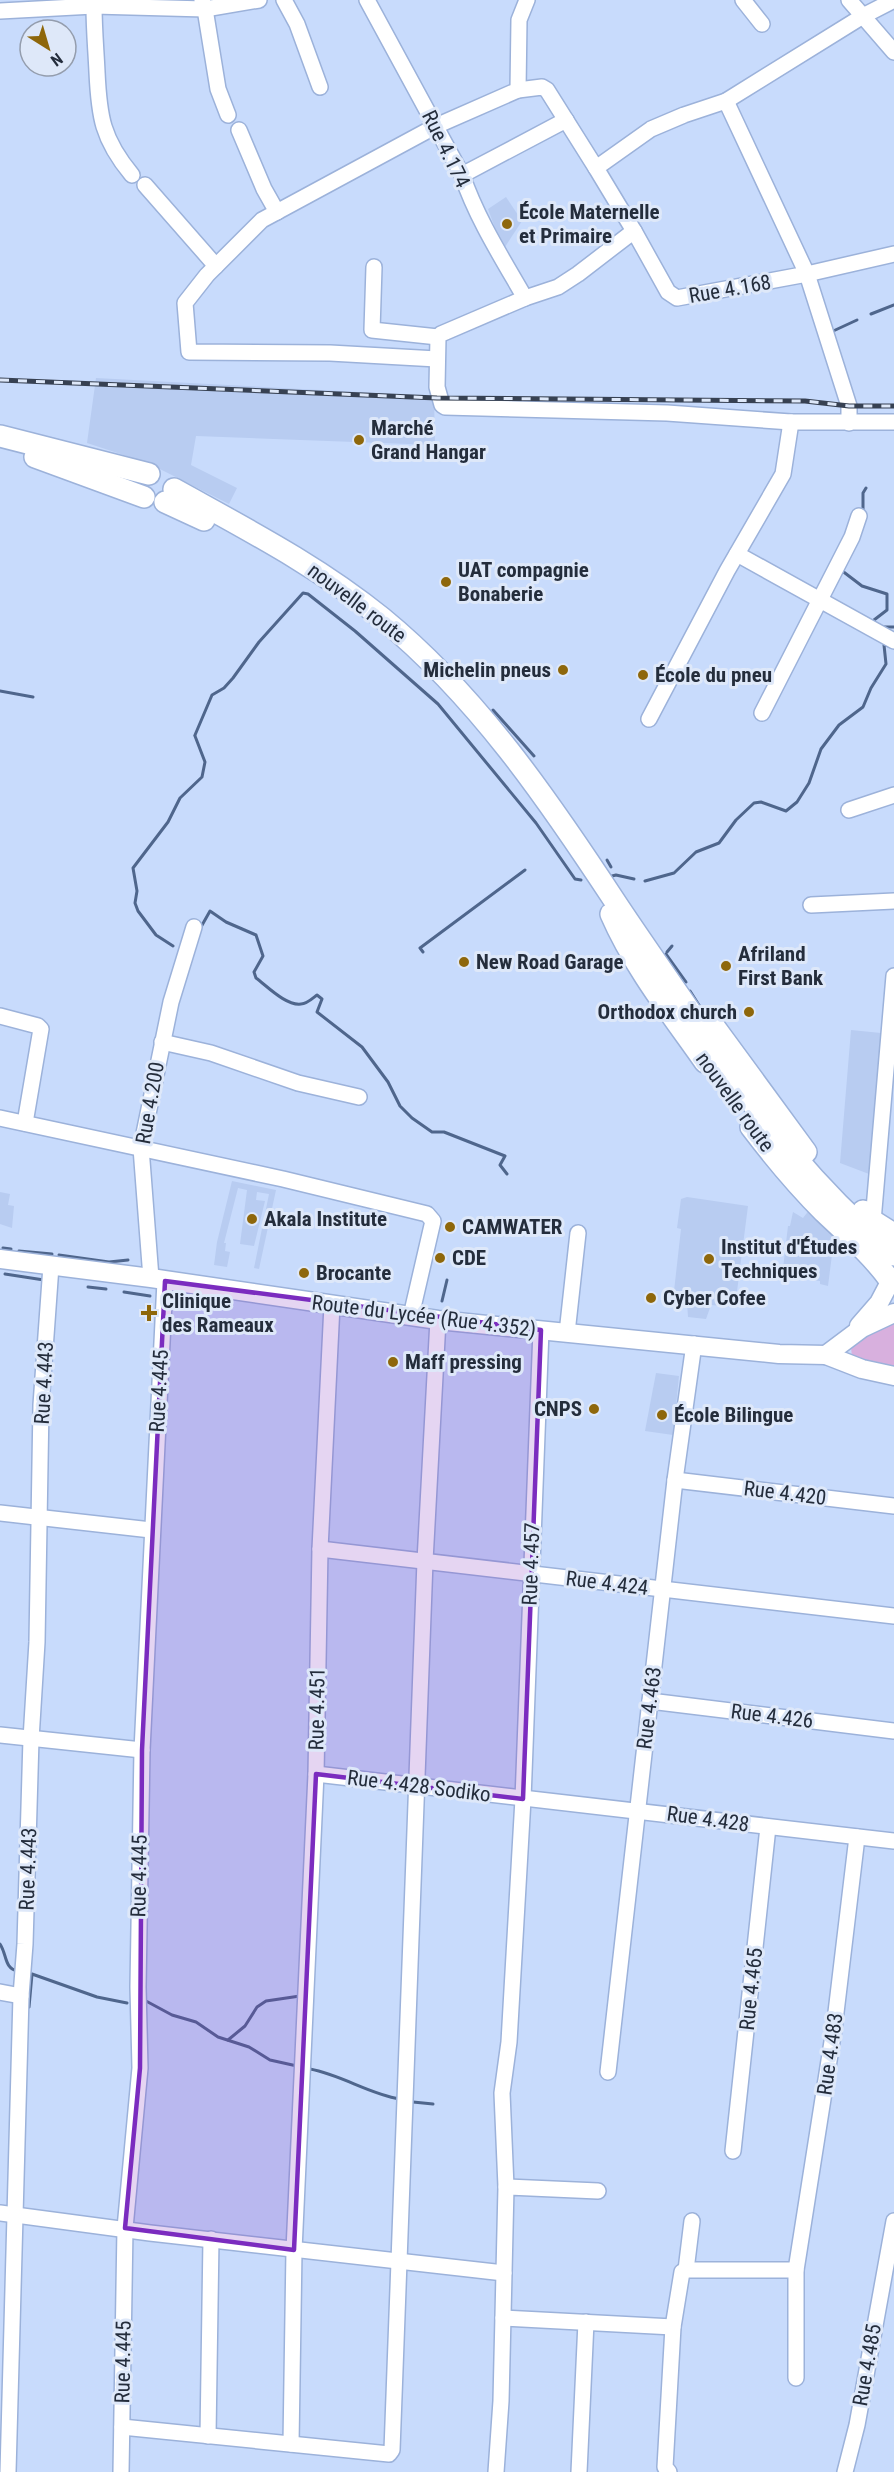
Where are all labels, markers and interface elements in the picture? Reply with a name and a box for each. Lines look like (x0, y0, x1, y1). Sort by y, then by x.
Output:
north arrow (18, 18, 78, 78)
text: N (47, 49, 66, 70)
street label: Rue 4.174 (417, 106, 475, 192)
place label: École Maternelle et Primaire (519, 200, 660, 248)
marker: École Maternelle et Primaire (500, 217, 514, 231)
street label: Rue 4.168 (687, 270, 773, 308)
place label: Marché Grand Hangar (371, 416, 486, 464)
marker: Marché Grand Hangar (352, 433, 366, 447)
street label: nouvelle route (303, 558, 411, 648)
place label: UAT compagnie Bonaberie (458, 558, 589, 606)
marker: UAT compagnie Bonaberie (439, 575, 453, 589)
place label: Michelin pneus (423, 658, 551, 682)
marker: Michelin pneus (556, 663, 570, 677)
place label: École du pneu (655, 663, 772, 687)
marker: École du pneu (636, 668, 650, 682)
place label: Afriland First Bank (738, 942, 824, 990)
place label: New Road Garage (476, 950, 624, 974)
marker: New Road Garage (457, 955, 471, 969)
marker: Afriland First Bank (719, 959, 733, 973)
place label: Orthodox church (598, 1000, 737, 1024)
marker: Orthodox church (742, 1005, 756, 1019)
street label: nouvelle route (691, 1048, 779, 1156)
street label: Rue 4.200 (131, 1060, 169, 1146)
place label: Akala Institute (264, 1207, 387, 1231)
marker: Akala Institute (245, 1212, 259, 1226)
place label: CAMWATER (462, 1215, 563, 1239)
marker: CAMWATER (443, 1220, 457, 1234)
place label: Institut d'Études Techniques (721, 1235, 857, 1283)
place label: CDE (452, 1246, 486, 1270)
marker: CDE (433, 1251, 447, 1265)
marker: Institut d'Études Techniques (702, 1252, 716, 1266)
place label: Brocante (316, 1261, 391, 1285)
marker: Brocante (297, 1266, 311, 1280)
place label: Cyber Cofee (663, 1286, 766, 1310)
place label: Clinique des Rameaux (162, 1289, 274, 1337)
street label: Route du Lycée (Rue 4.352) (310, 1290, 538, 1342)
marker: Cyber Cofee (644, 1291, 658, 1305)
marker: Clinique des Rameaux (140, 1304, 158, 1322)
street label: Rue 4.443 (30, 1341, 58, 1425)
street label: Rue 4.445 (145, 1349, 173, 1433)
place label: Maff pressing (405, 1350, 522, 1374)
marker: Maff pressing (386, 1355, 400, 1369)
place label: CNPS (534, 1397, 582, 1421)
marker: CNPS (587, 1402, 601, 1416)
place label: École Bilingue (674, 1403, 793, 1427)
marker: École Bilingue (655, 1408, 669, 1422)
street label: Rue 4.420 (742, 1476, 828, 1510)
street label: Rue 4.457 (518, 1522, 544, 1606)
street label: Rue 4.424 (564, 1566, 650, 1600)
street label: Rue 4.463 (632, 1665, 666, 1751)
street label: Rue 4.451 (304, 1667, 330, 1751)
street label: Rue 4.426 (729, 1699, 815, 1733)
street label: Rue 4.428 Sodiko (346, 1765, 492, 1807)
street label: Rue 4.428 (665, 1801, 751, 1837)
street label: Rue 4.443 (15, 1827, 41, 1911)
street label: Rue 4.445 (126, 1834, 152, 1918)
street label: Rue 4.465 (735, 1946, 767, 2032)
street label: Rue 4.483 (812, 2011, 848, 2097)
street label: Rue 4.445 (110, 2320, 136, 2404)
street label: Rue 4.485 (848, 2322, 886, 2408)

